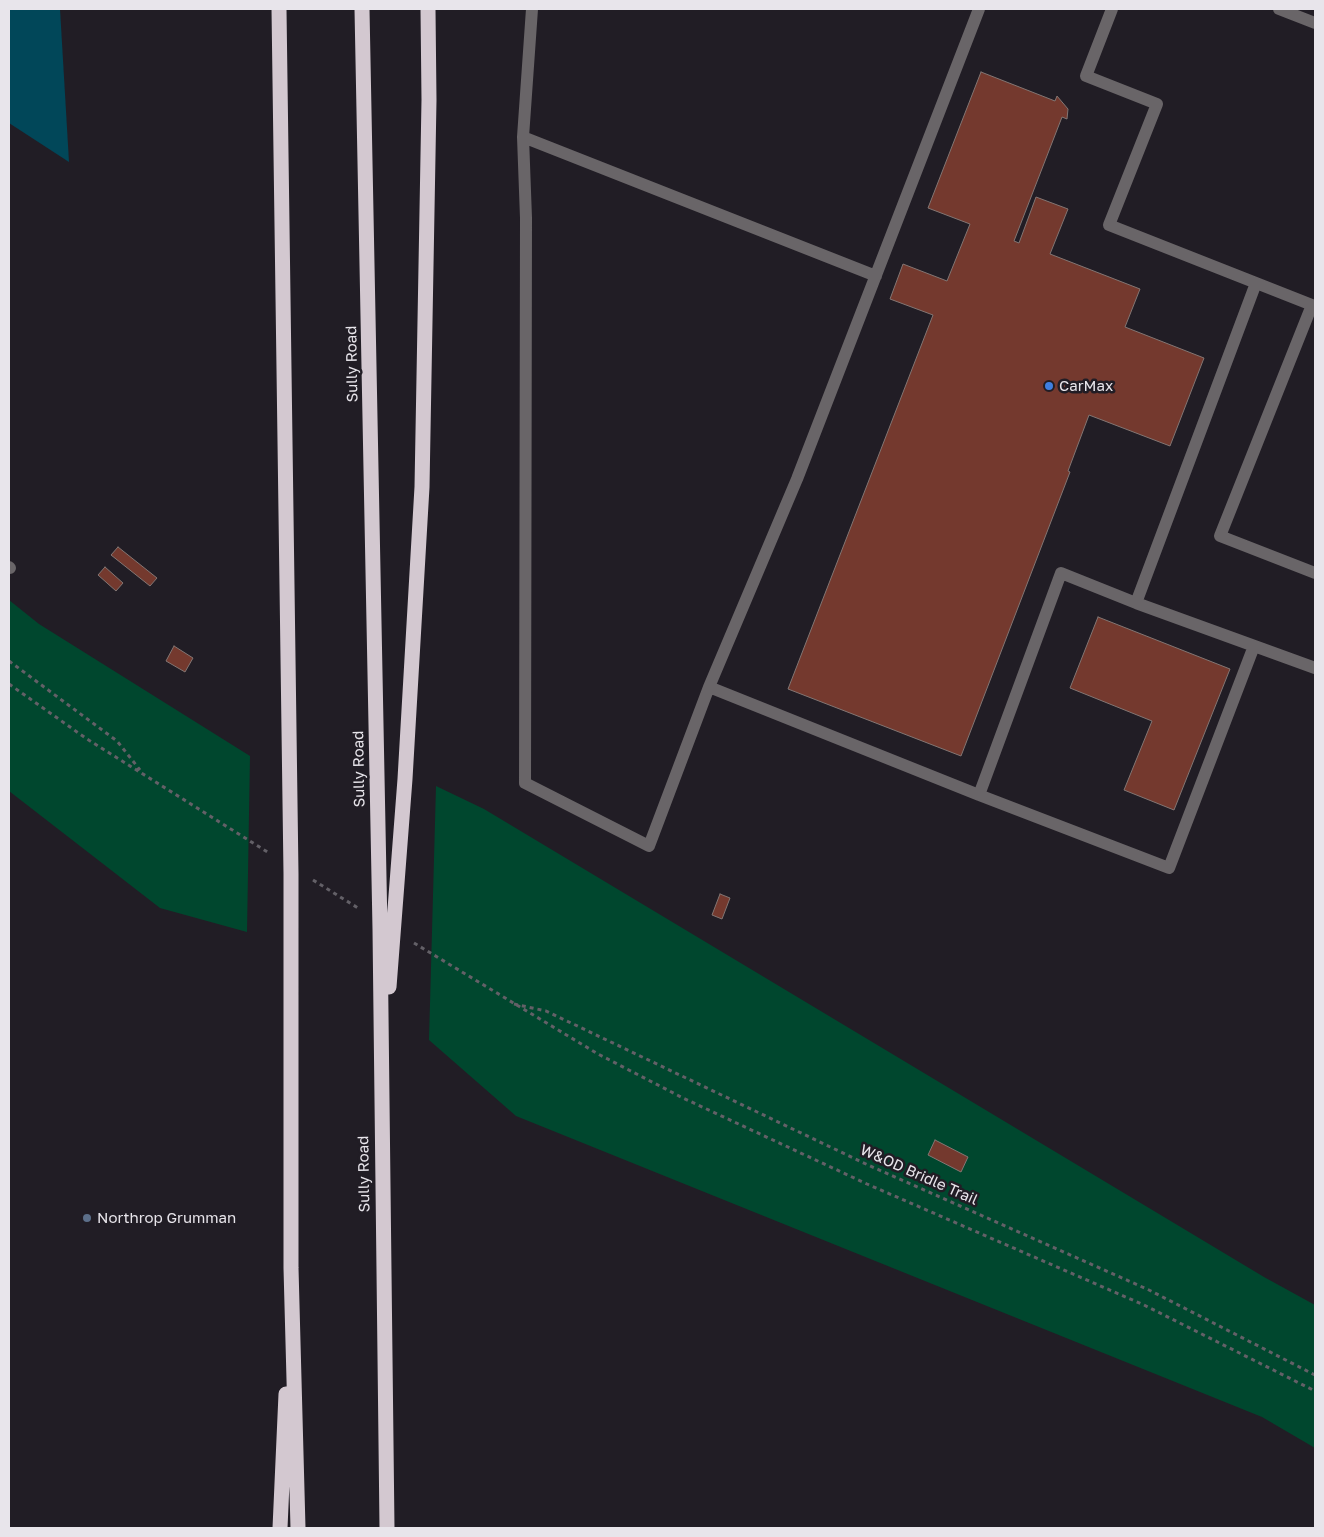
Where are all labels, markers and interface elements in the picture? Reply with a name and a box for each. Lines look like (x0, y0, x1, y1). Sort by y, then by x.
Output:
street label: Sully Road (342, 325, 362, 403)
place label: CarMax (1059, 377, 1113, 395)
marker: CarMax (1043, 380, 1055, 392)
street label: Sully Road (349, 730, 369, 808)
street label: Sully Road (354, 1135, 374, 1213)
street label: W&OD Bridle Trail (857, 1141, 981, 1209)
place label: Northrop Grumman (97, 1209, 236, 1227)
marker: Northrop Grumman (81, 1212, 93, 1224)

